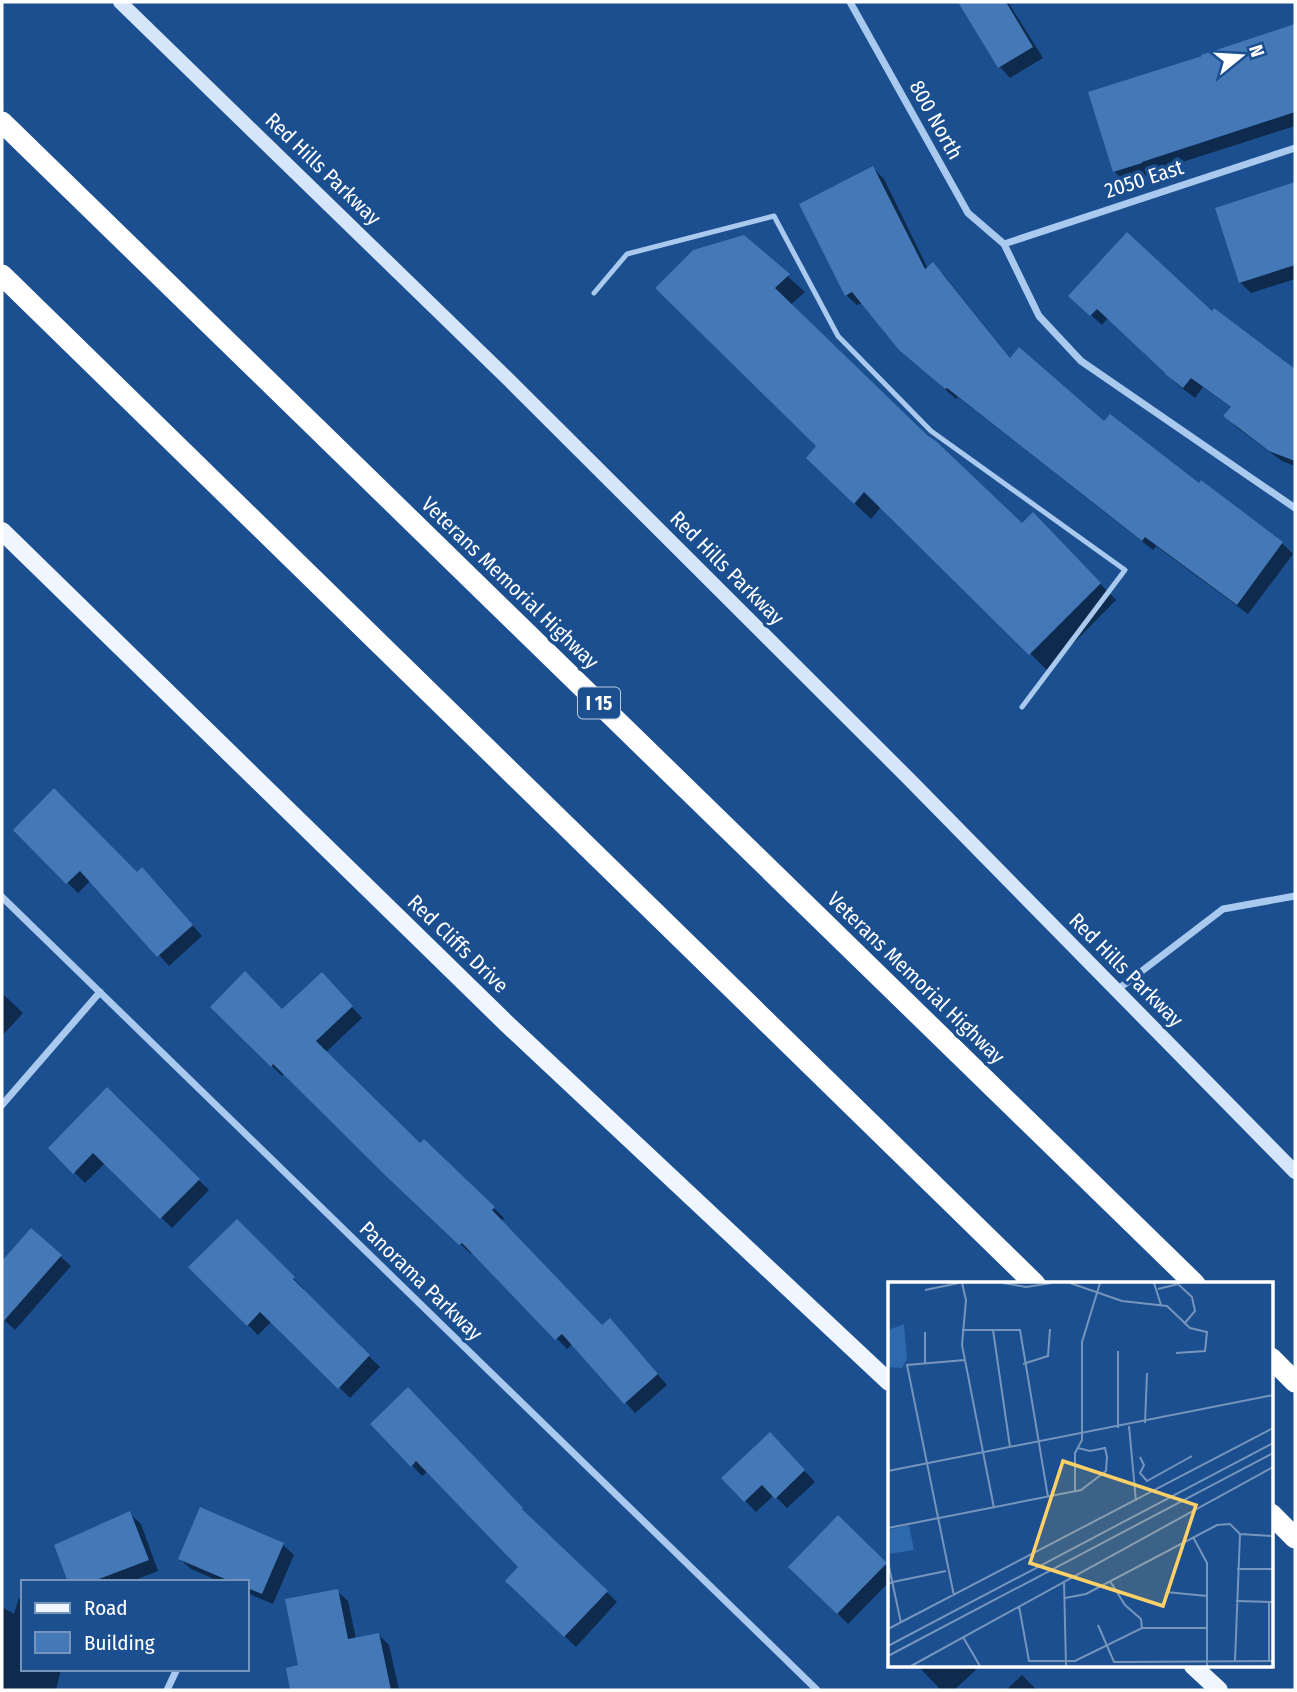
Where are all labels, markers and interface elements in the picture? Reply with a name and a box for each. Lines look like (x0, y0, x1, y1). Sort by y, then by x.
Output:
north arrow (1206, 21, 1276, 91)
text: N (1244, 42, 1269, 60)
street label: 800 North (904, 76, 968, 164)
street label: Red Hills Parkway (260, 107, 387, 231)
street label: 2050 East (1101, 154, 1187, 204)
street label: Veterans Memorial Highway (416, 491, 605, 675)
street label: Red Hills Parkway (664, 505, 790, 631)
road number: I 15 (578, 688, 620, 718)
street label: Veterans Memorial Highway (822, 886, 1011, 1070)
street label: Red Cliffs Drive (402, 889, 514, 999)
street label: Red Hills Parkway (1063, 907, 1189, 1033)
street label: Panorama Parkway (354, 1216, 488, 1347)
inset map (888, 1282, 1272, 1668)
legend (21, 1580, 248, 1671)
text: Road (84, 1595, 128, 1621)
text: Building (84, 1630, 155, 1656)

